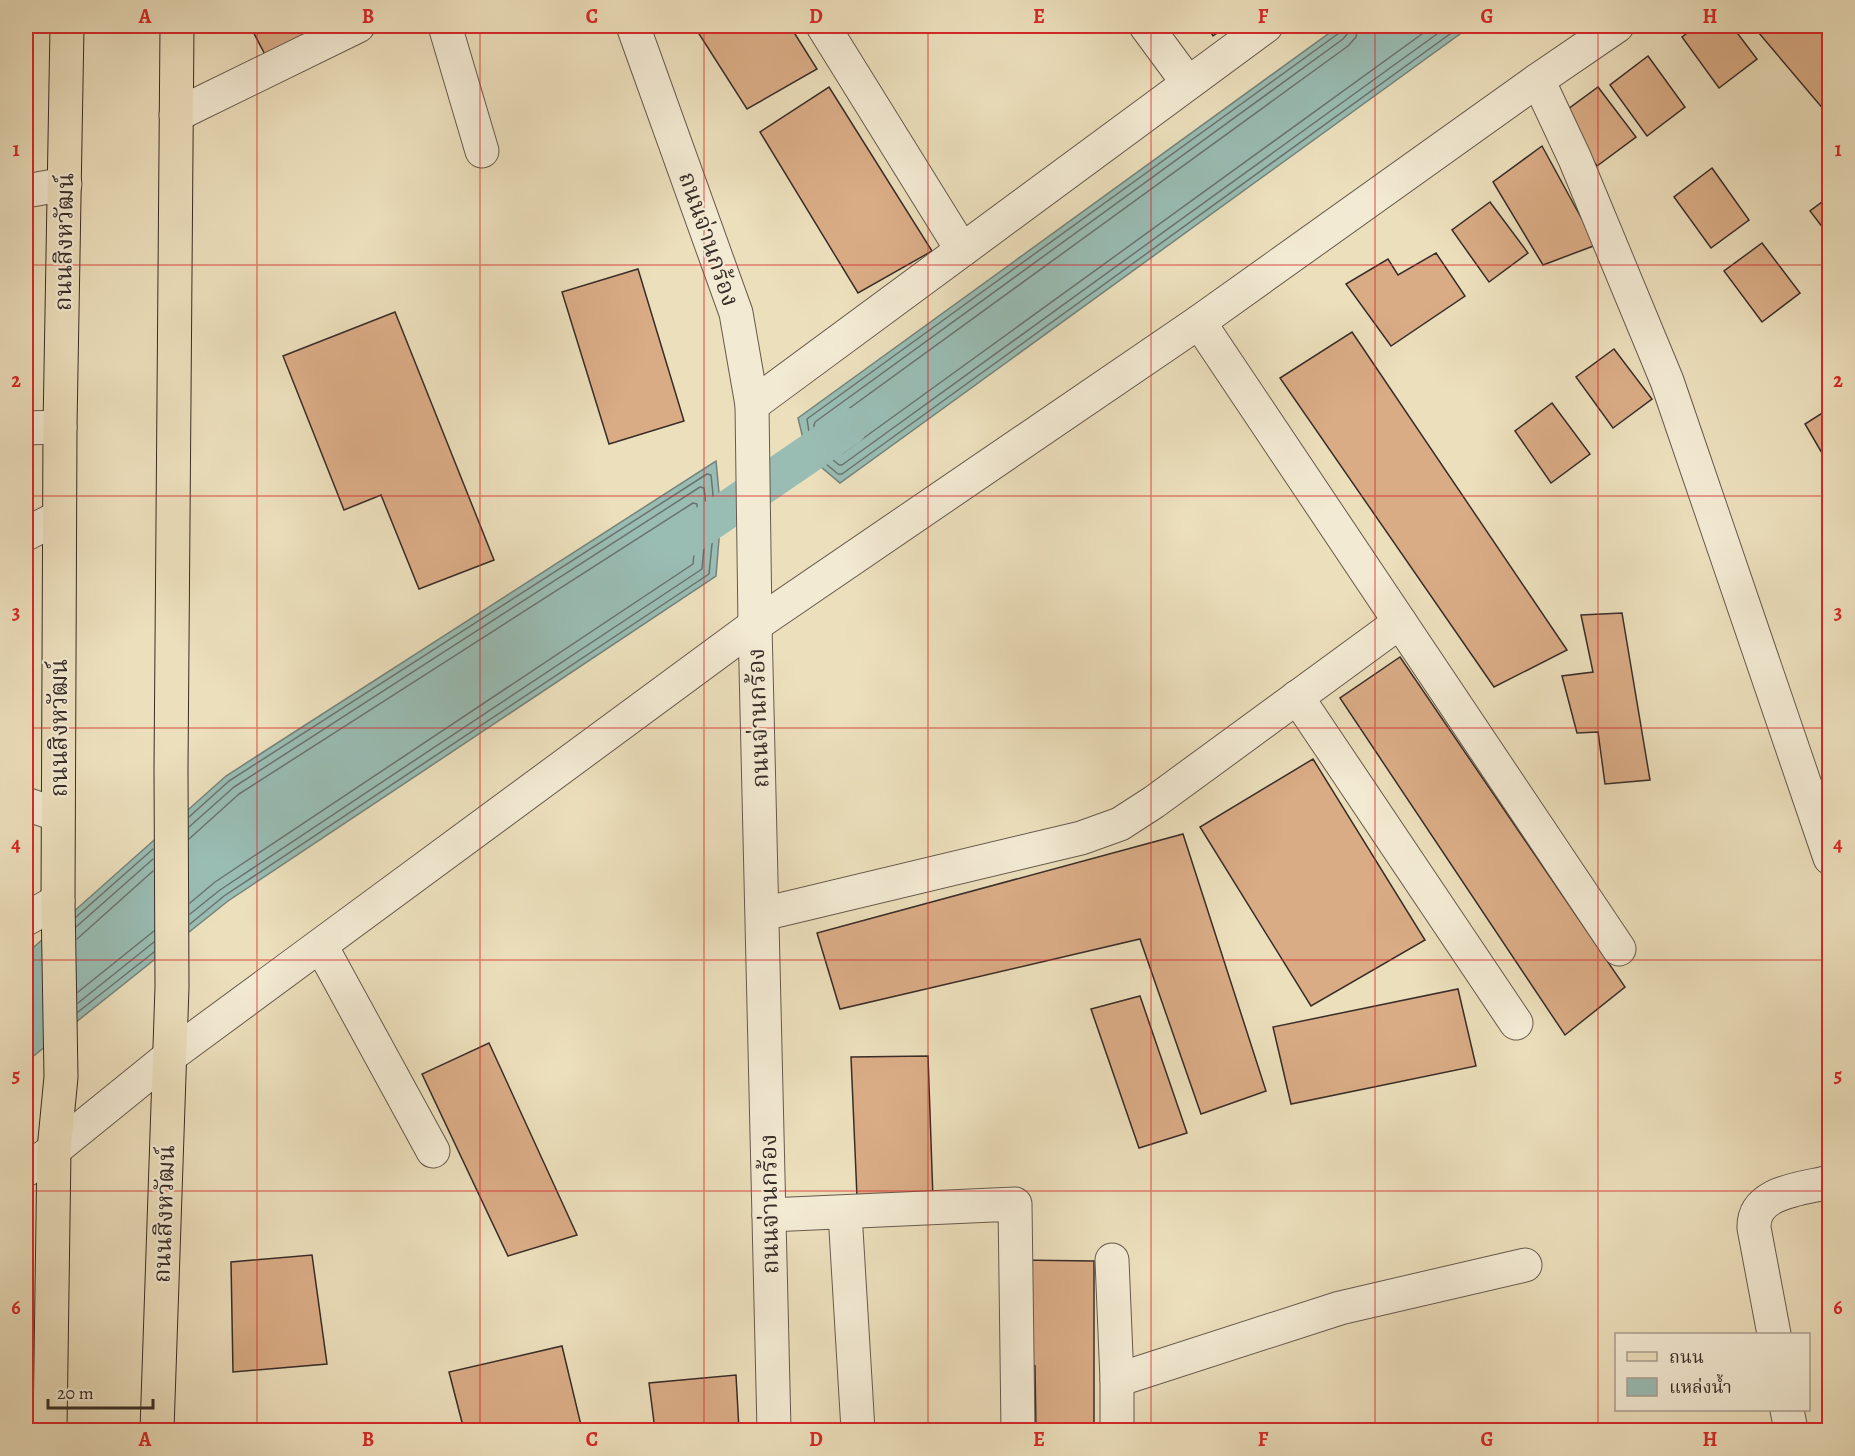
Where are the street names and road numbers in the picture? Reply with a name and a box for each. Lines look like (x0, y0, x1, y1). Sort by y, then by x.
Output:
street label: ถนนจ่านกร้อง (671, 167, 747, 311)
street label: ถนนสิงหวัฒน์ (47, 173, 81, 311)
street label: ถนนจ่านกร้อง (740, 647, 776, 789)
street label: ถนนสิงหวัฒน์ (43, 659, 75, 797)
street label: ถนนจ่านกร้อง (752, 1134, 786, 1274)
street label: ถนนสิงหวัฒน์ (146, 1144, 182, 1284)

